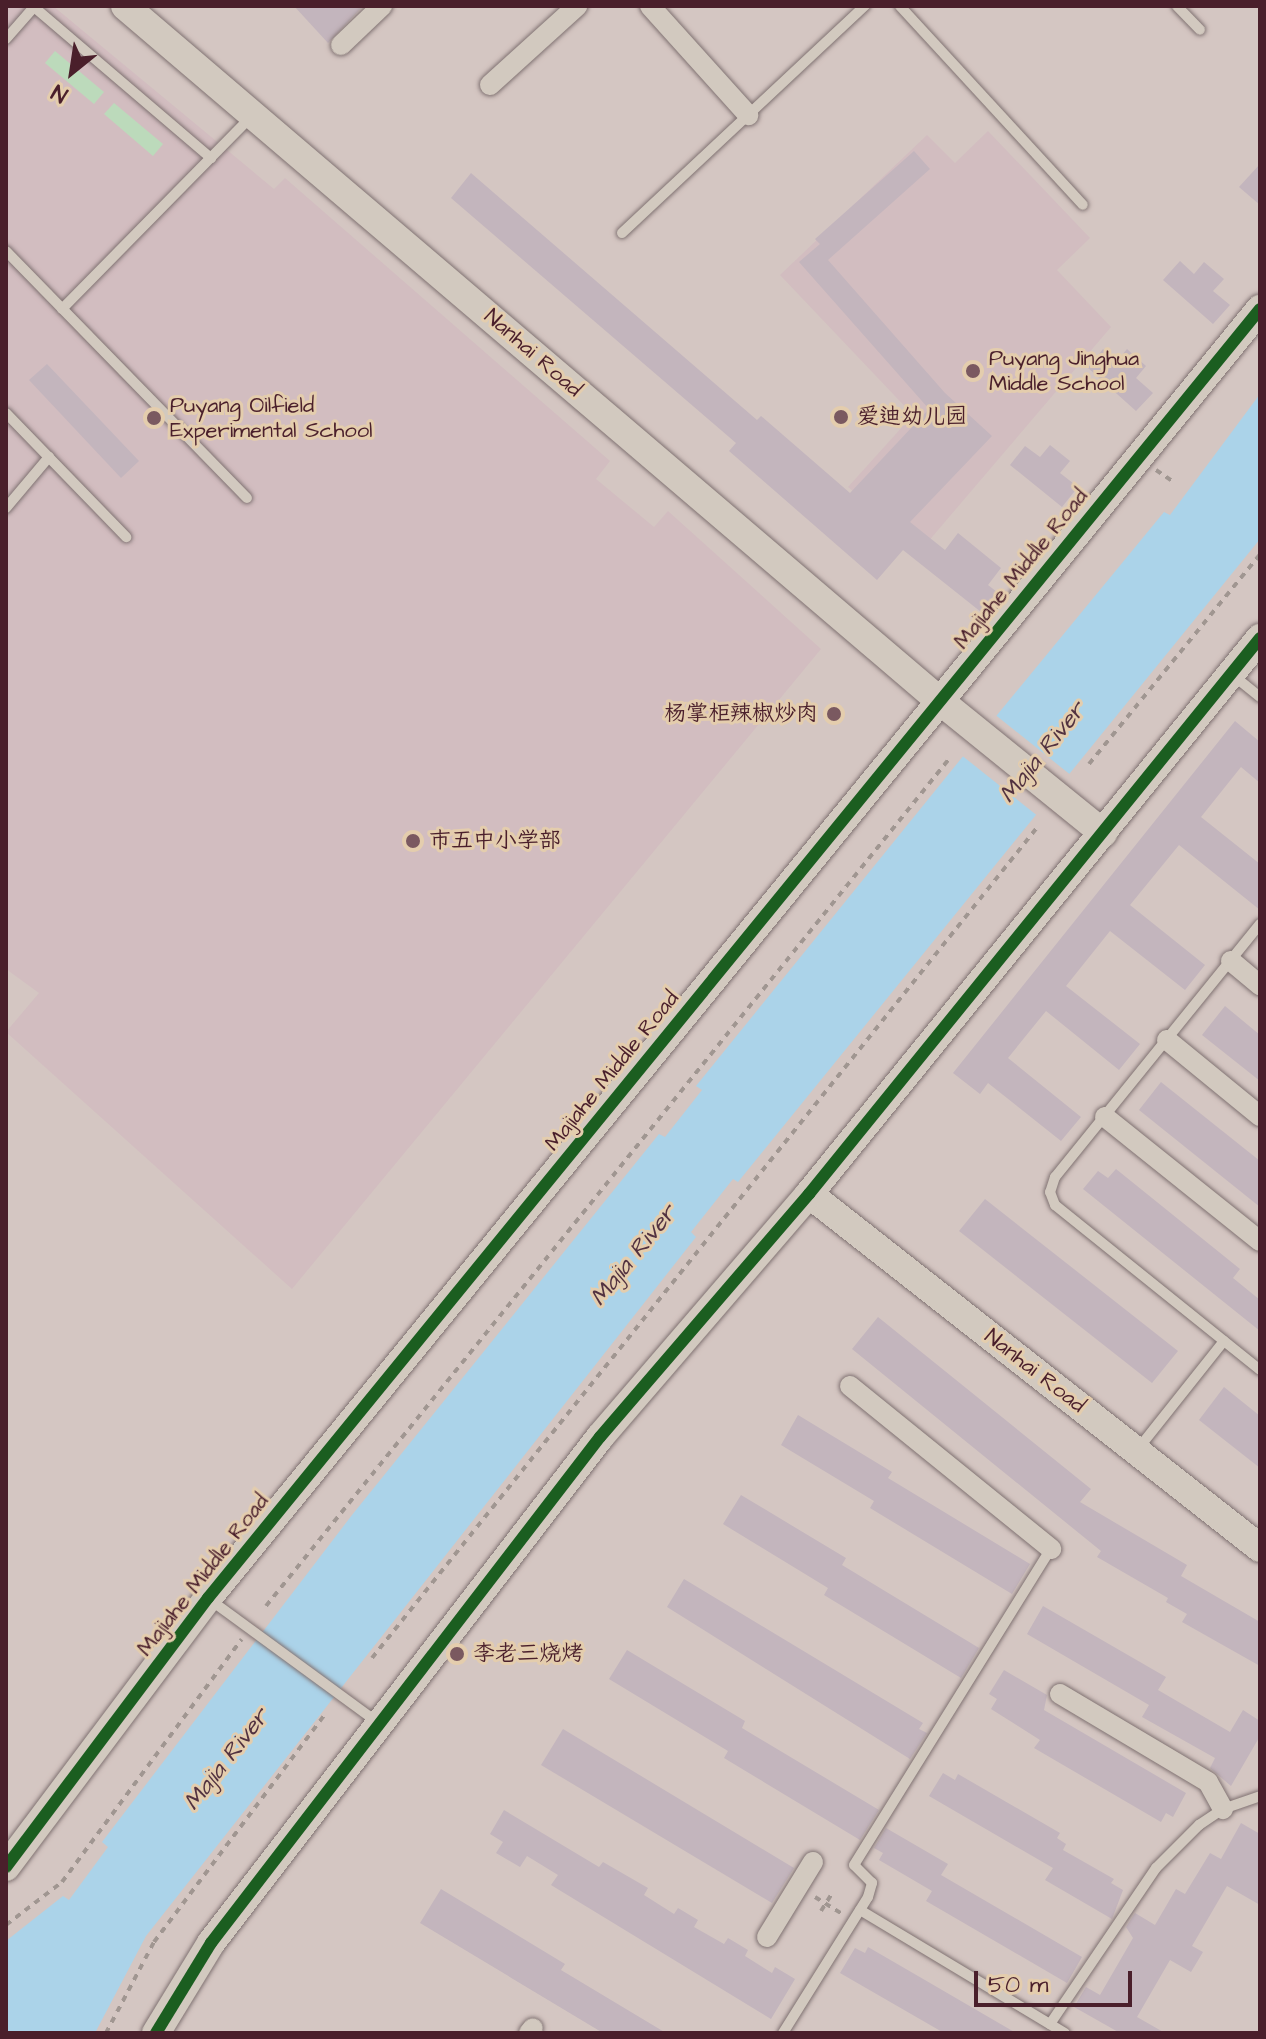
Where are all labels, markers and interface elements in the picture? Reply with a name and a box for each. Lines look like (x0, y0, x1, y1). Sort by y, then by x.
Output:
north arrow (32, 32, 112, 112)
text: N (46, 76, 73, 110)
street label: Nanhai Road (479, 303, 587, 403)
place label: Puyang Jinghua Middle School (989, 345, 1139, 396)
marker: Puyang Jinghua Middle School (964, 362, 982, 380)
place label: Puyang Oilfield Experimental School (170, 392, 373, 444)
place label: 爱迪幼儿园 (857, 404, 967, 430)
marker: 爱迪幼儿园 (832, 408, 850, 426)
marker: Puyang Oilfield Experimental School (145, 409, 163, 427)
street label: Majiahe Middle Road (948, 484, 1094, 654)
water label: Majia River (994, 697, 1092, 809)
place label: 杨掌柜辣椒炒肉 (664, 701, 818, 727)
marker: 杨掌柜辣椒炒肉 (825, 705, 843, 723)
place label: 市五中小学部 (429, 828, 561, 854)
marker: 市五中小学部 (404, 832, 422, 850)
street label: Majiahe Middle Road (539, 986, 685, 1156)
water label: Majia River (585, 1200, 683, 1312)
street label: Nanhai Road (979, 1323, 1091, 1419)
street label: Majiahe Middle Road (132, 1489, 274, 1661)
place label: 李老三烧烤 (473, 1641, 583, 1667)
marker: 李老三烧烤 (448, 1645, 466, 1663)
water label: Majia River (178, 1703, 276, 1817)
scale bar (978, 1955, 1136, 2005)
text: 50 m (988, 1968, 1048, 2002)

